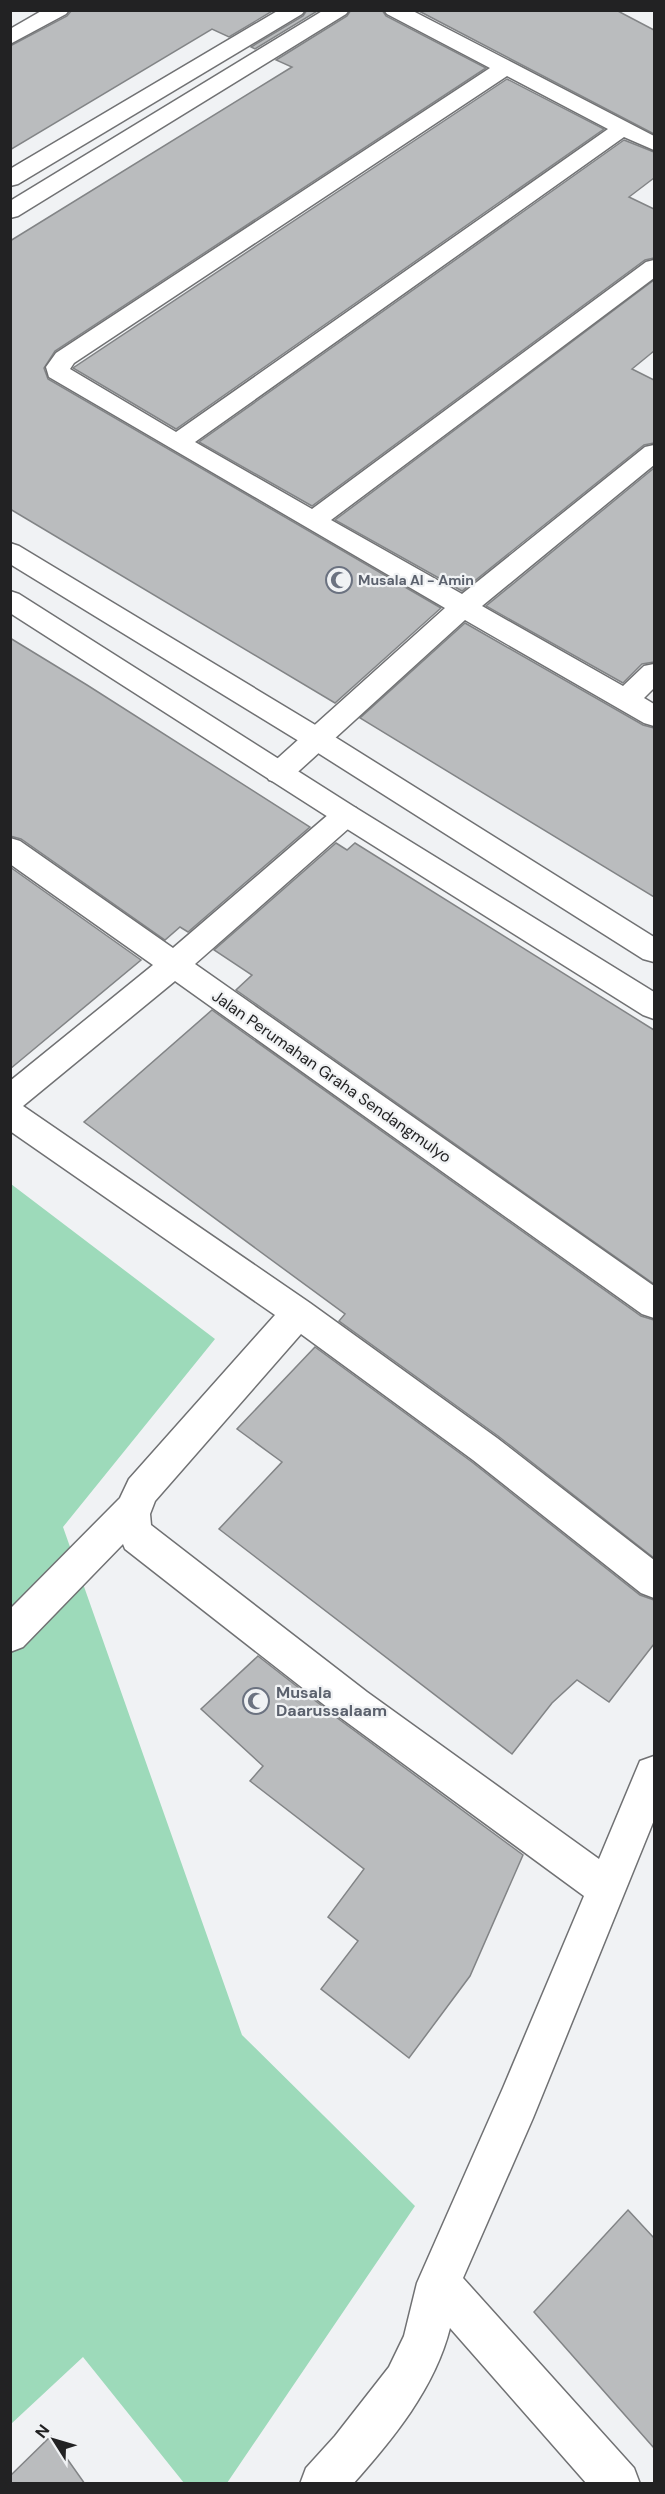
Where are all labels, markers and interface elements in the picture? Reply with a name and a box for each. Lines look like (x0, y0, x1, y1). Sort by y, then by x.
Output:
mosque icon: Musala Al - Amin (324, 565, 354, 595)
place label: Musala Al - Amin (358, 571, 474, 589)
street label: Jalan Perumahan Graha Sendangmulyo (208, 985, 456, 1168)
place label: Musala Daarussalaam (276, 1682, 387, 1721)
mosque icon: Musala Daarussalaam (241, 1686, 271, 1716)
north arrow (24, 2410, 84, 2470)
text: N (31, 2420, 54, 2442)

